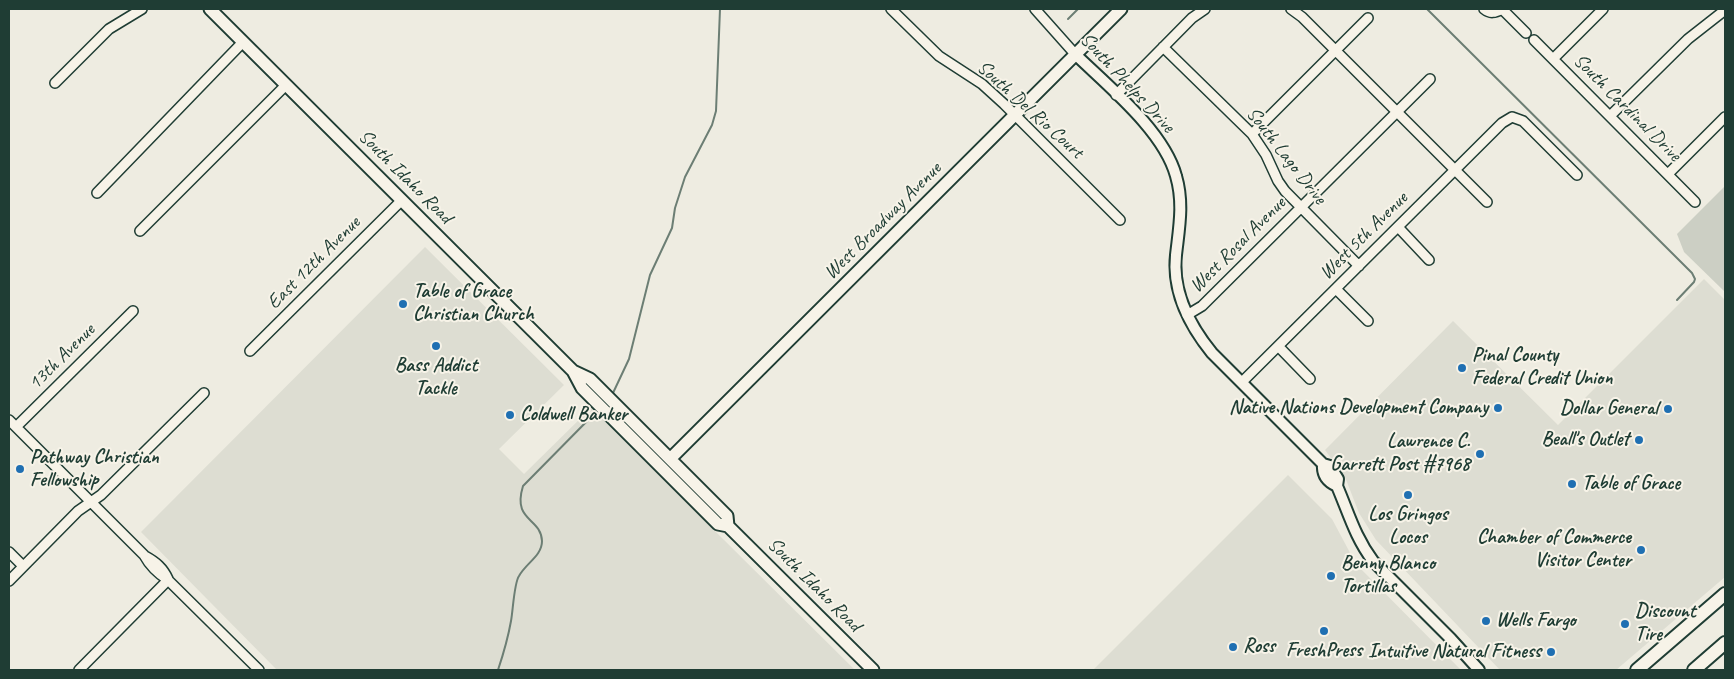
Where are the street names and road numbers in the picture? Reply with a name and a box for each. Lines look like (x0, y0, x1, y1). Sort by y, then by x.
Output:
street label: South Phelps Drive (1074, 28, 1180, 138)
street label: South Cardinal Drive (1568, 49, 1686, 167)
street label: South Del Rio Court (972, 56, 1088, 164)
street label: South Lago Drive (1241, 103, 1331, 209)
street label: South Idaho Road (353, 125, 457, 229)
street label: West Broadway Avenue (819, 157, 947, 285)
street label: West 5th Avenue (1315, 187, 1413, 285)
street label: West Rosal Avenue (1185, 192, 1291, 298)
street label: East 12th Avenue (262, 211, 366, 315)
street label: 13th Avenue (24, 319, 100, 395)
street label: South Idaho Road (762, 533, 866, 637)

